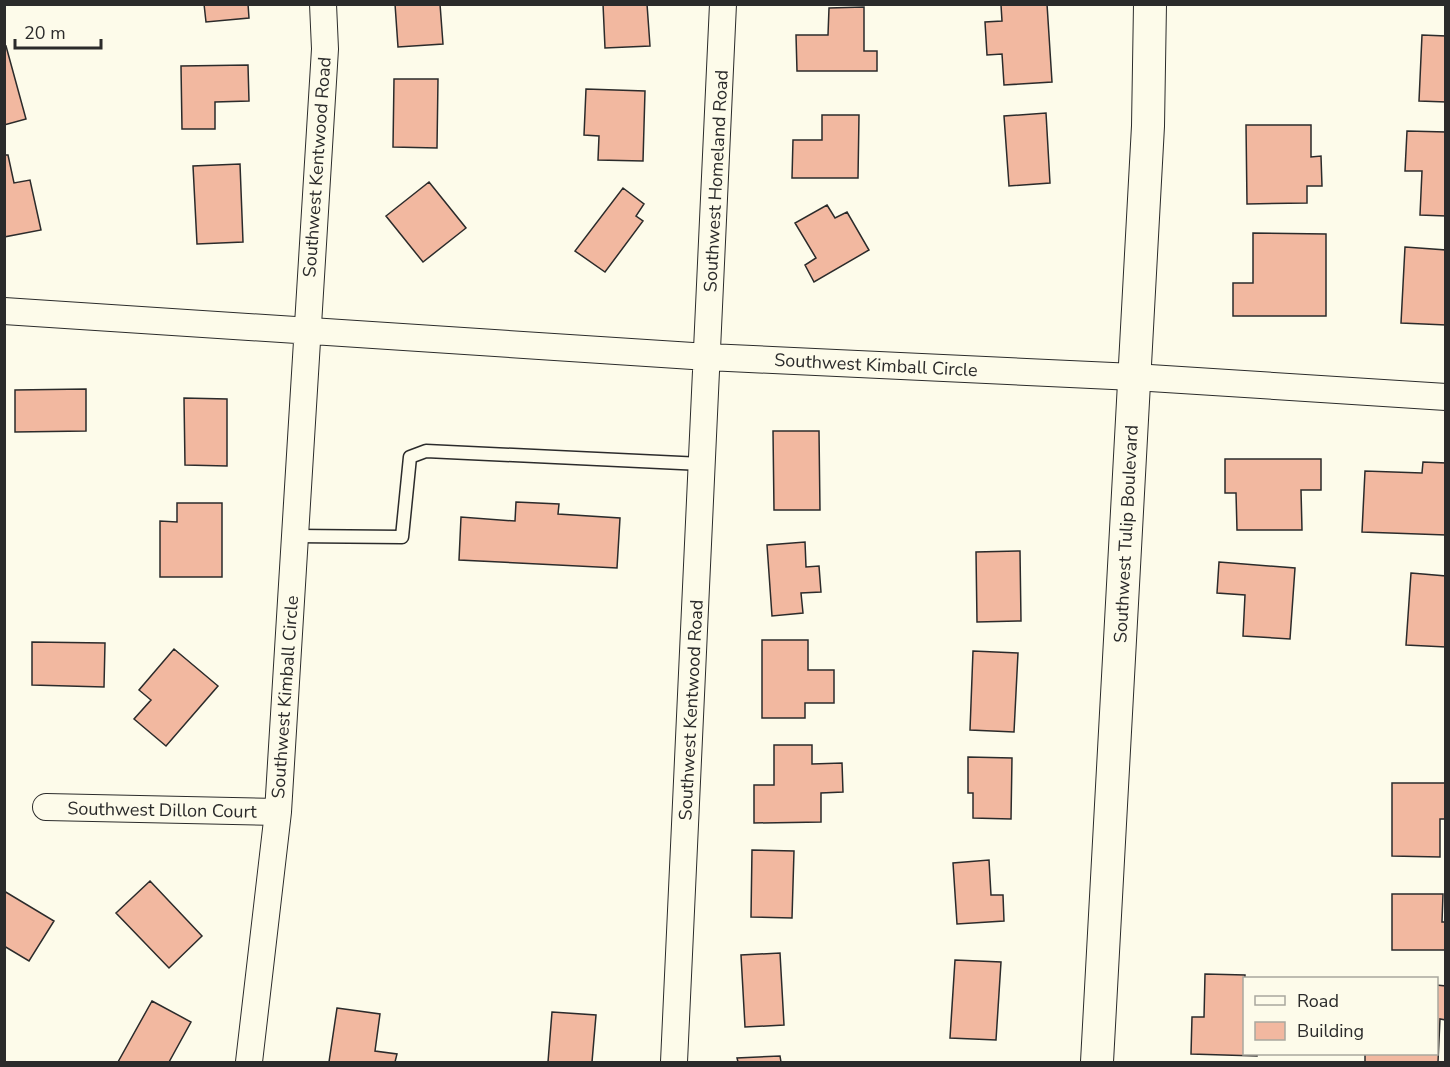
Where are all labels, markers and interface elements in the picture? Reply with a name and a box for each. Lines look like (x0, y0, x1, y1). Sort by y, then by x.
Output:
scale bar (15, 12, 100, 50)
text: 20 m (24, 21, 66, 45)
street label: Southwest Kentwood Road (297, 56, 337, 278)
street label: Southwest Homeland Road (698, 69, 734, 293)
street label: Southwest Kimball Circle (774, 348, 978, 382)
street label: Southwest Tulip Boulevard (1108, 424, 1144, 644)
street label: Southwest Kimball Circle (266, 595, 304, 799)
street label: Southwest Kentwood Road (673, 599, 709, 821)
street label: Southwest Dillon Court (67, 796, 258, 824)
legend (1243, 977, 1438, 1055)
text: Road (1297, 989, 1339, 1013)
text: Building (1297, 1019, 1364, 1043)

